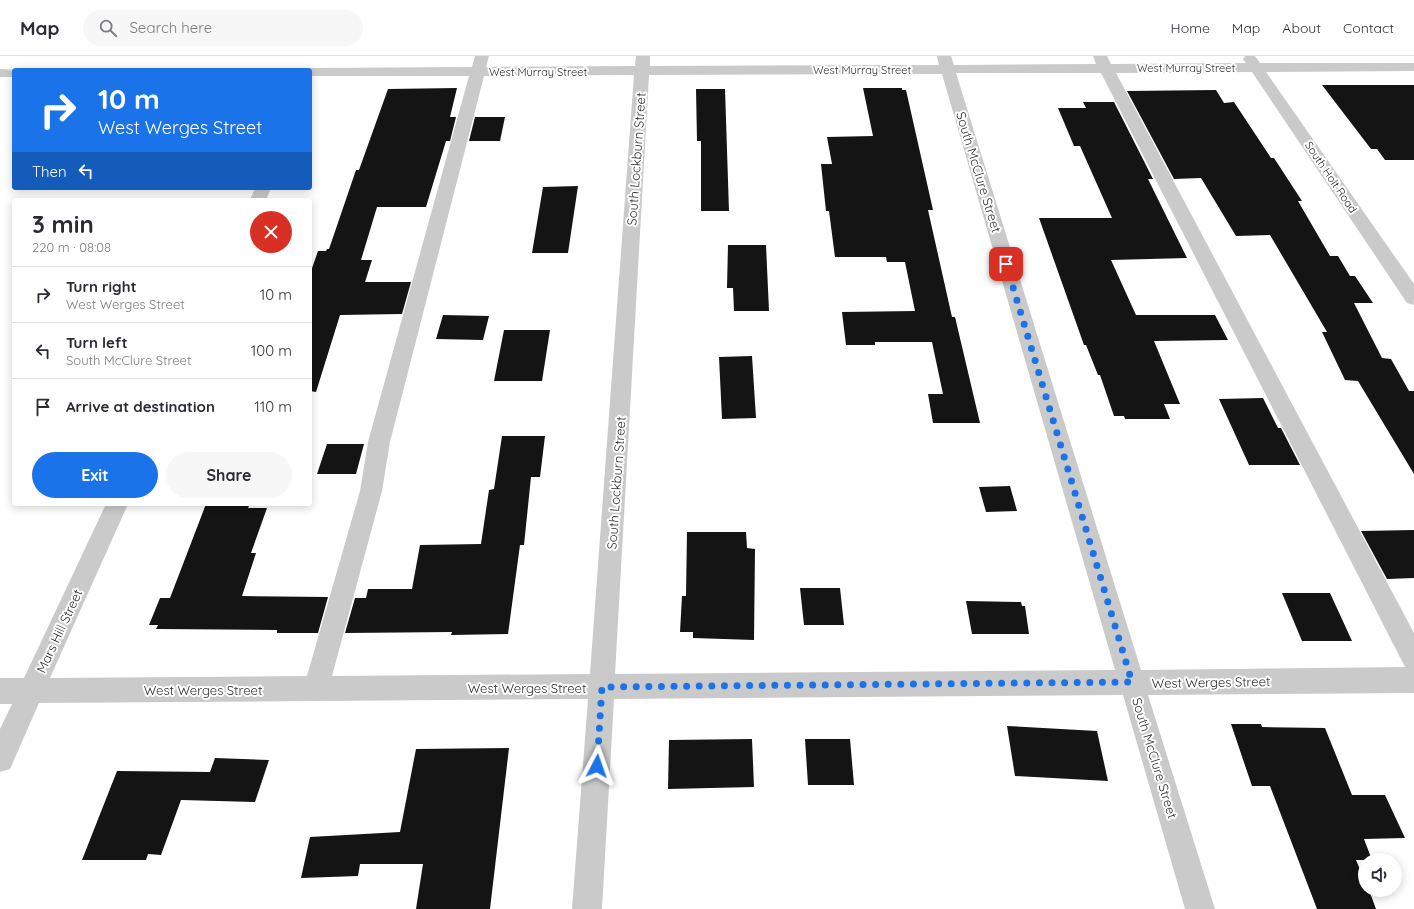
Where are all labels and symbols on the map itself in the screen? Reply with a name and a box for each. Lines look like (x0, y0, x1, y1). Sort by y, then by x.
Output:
street label: West Murray Street (1137, 61, 1235, 75)
street label: West Murray Street (813, 63, 911, 77)
street label: West Murray Street (489, 65, 587, 79)
street label: South Lockburn Street (623, 92, 649, 226)
street label: South McClure Street (953, 110, 1005, 234)
street label: South Holt Road (1302, 139, 1360, 215)
pin (989, 247, 1023, 281)
street label: South Lockburn Street (603, 416, 629, 550)
street label: Mars Hill Street (33, 587, 85, 675)
street label: West Werges Street (1152, 673, 1270, 691)
street label: West Werges Street (468, 680, 586, 696)
street label: West Werges Street (144, 682, 262, 698)
street label: South McClure Street (1129, 696, 1181, 820)
position arrow (576, 745, 618, 787)

